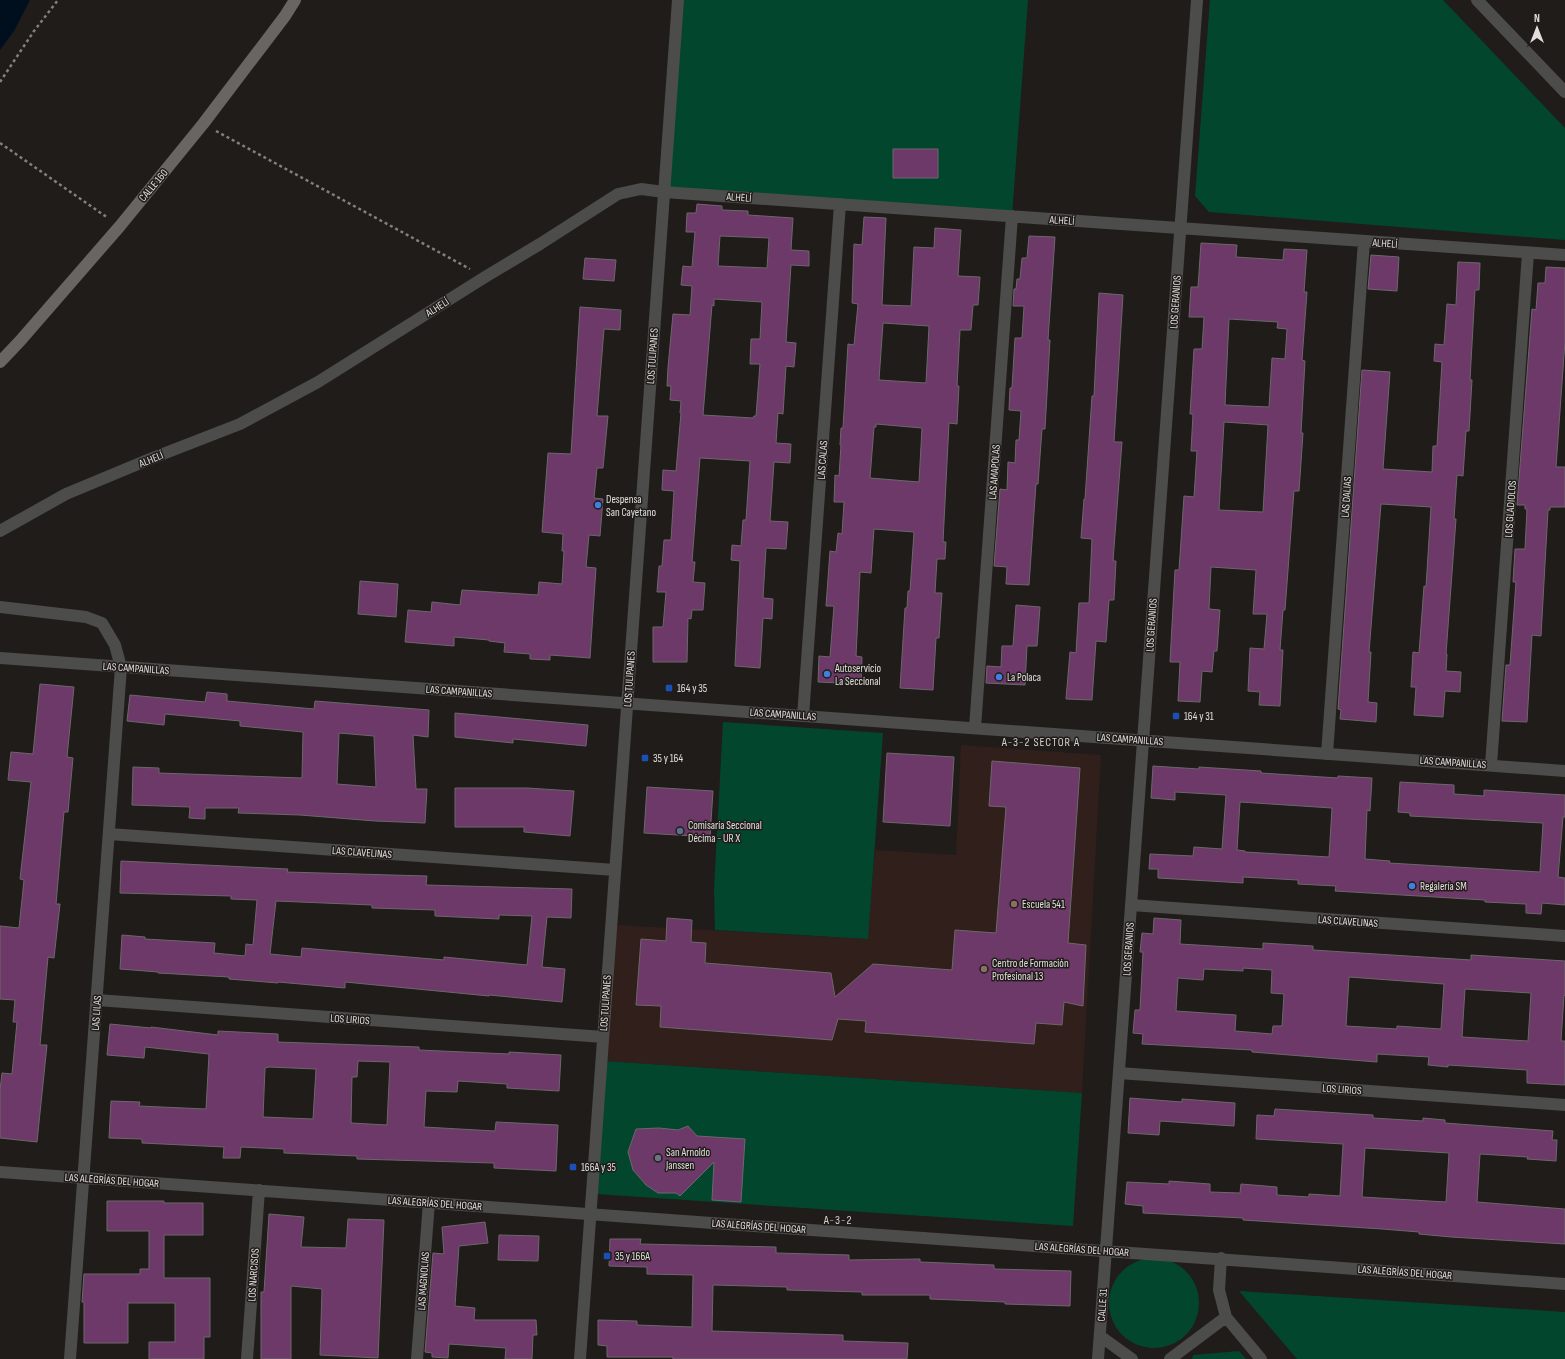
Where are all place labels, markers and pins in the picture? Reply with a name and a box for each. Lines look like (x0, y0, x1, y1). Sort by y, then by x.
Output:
place label: Despensa San Cayetano (606, 493, 656, 519)
marker: Despensa San Cayetano (593, 500, 603, 510)
place label: Autoservicio La Seccional (834, 662, 882, 688)
marker: Autoservicio La Seccional (822, 669, 832, 679)
place label: La Polaca (1007, 671, 1041, 684)
marker: La Polaca (994, 672, 1004, 682)
place label: 164 y 35 (677, 682, 707, 695)
marker: 164 y 35 (664, 683, 674, 693)
place label: 164 y 31 (1184, 710, 1214, 723)
marker: 164 y 31 (1171, 711, 1181, 721)
place label: 35 y 164 (653, 752, 684, 765)
marker: 35 y 164 (640, 753, 650, 763)
place label: Comisaría Seccional Décima - UR X (688, 819, 762, 845)
marker: Comisaría Seccional Décima - UR X (675, 826, 685, 836)
place label: Regalería SM (1420, 880, 1467, 893)
marker: Regalería SM (1407, 881, 1417, 891)
place label: Escuela 541 (1022, 898, 1065, 911)
marker: Escuela 541 (1009, 899, 1019, 909)
place label: Centro de Formación Profesional 13 (992, 957, 1069, 983)
marker: Centro de Formación Profesional 13 (979, 964, 989, 974)
place label: San Arnoldo Janssen (665, 1146, 710, 1172)
marker: San Arnoldo Janssen (653, 1153, 663, 1163)
place label: 166A y 35 (581, 1161, 616, 1174)
marker: 166A y 35 (568, 1162, 578, 1172)
place label: 35 y 166A (615, 1250, 650, 1263)
marker: 35 y 166A (602, 1251, 612, 1261)

